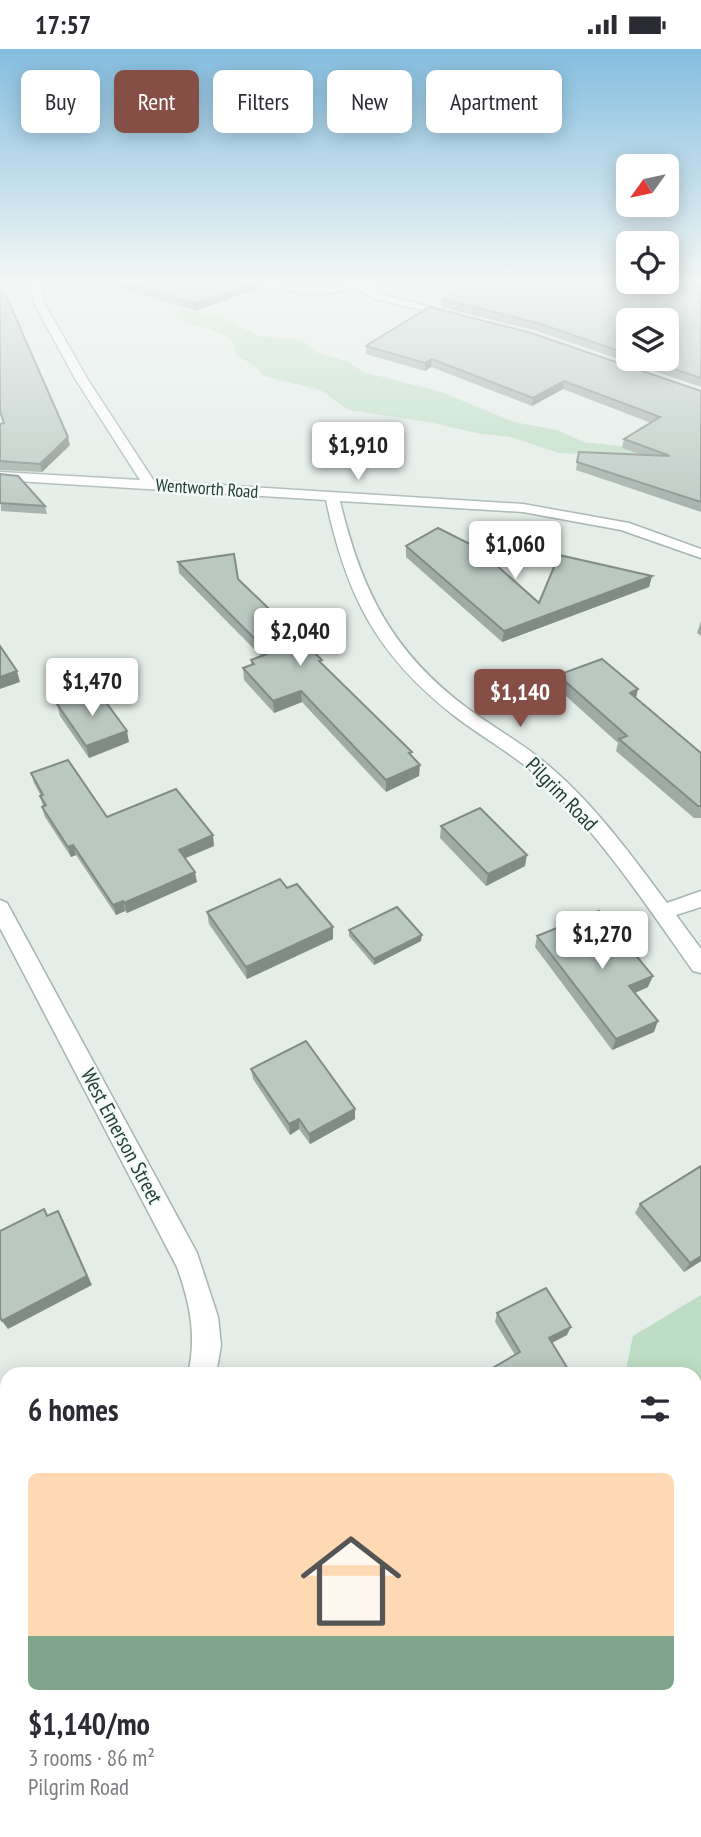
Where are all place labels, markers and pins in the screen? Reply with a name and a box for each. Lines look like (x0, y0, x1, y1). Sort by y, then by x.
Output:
pin: $1,910 (301, 423, 415, 482)
pin: $1,060 (458, 521, 572, 581)
pin: $2,040 (243, 609, 357, 668)
pin: $1,470 (35, 659, 149, 718)
pin: $1,140 (463, 669, 577, 729)
pin: $1,270 (545, 911, 659, 971)

